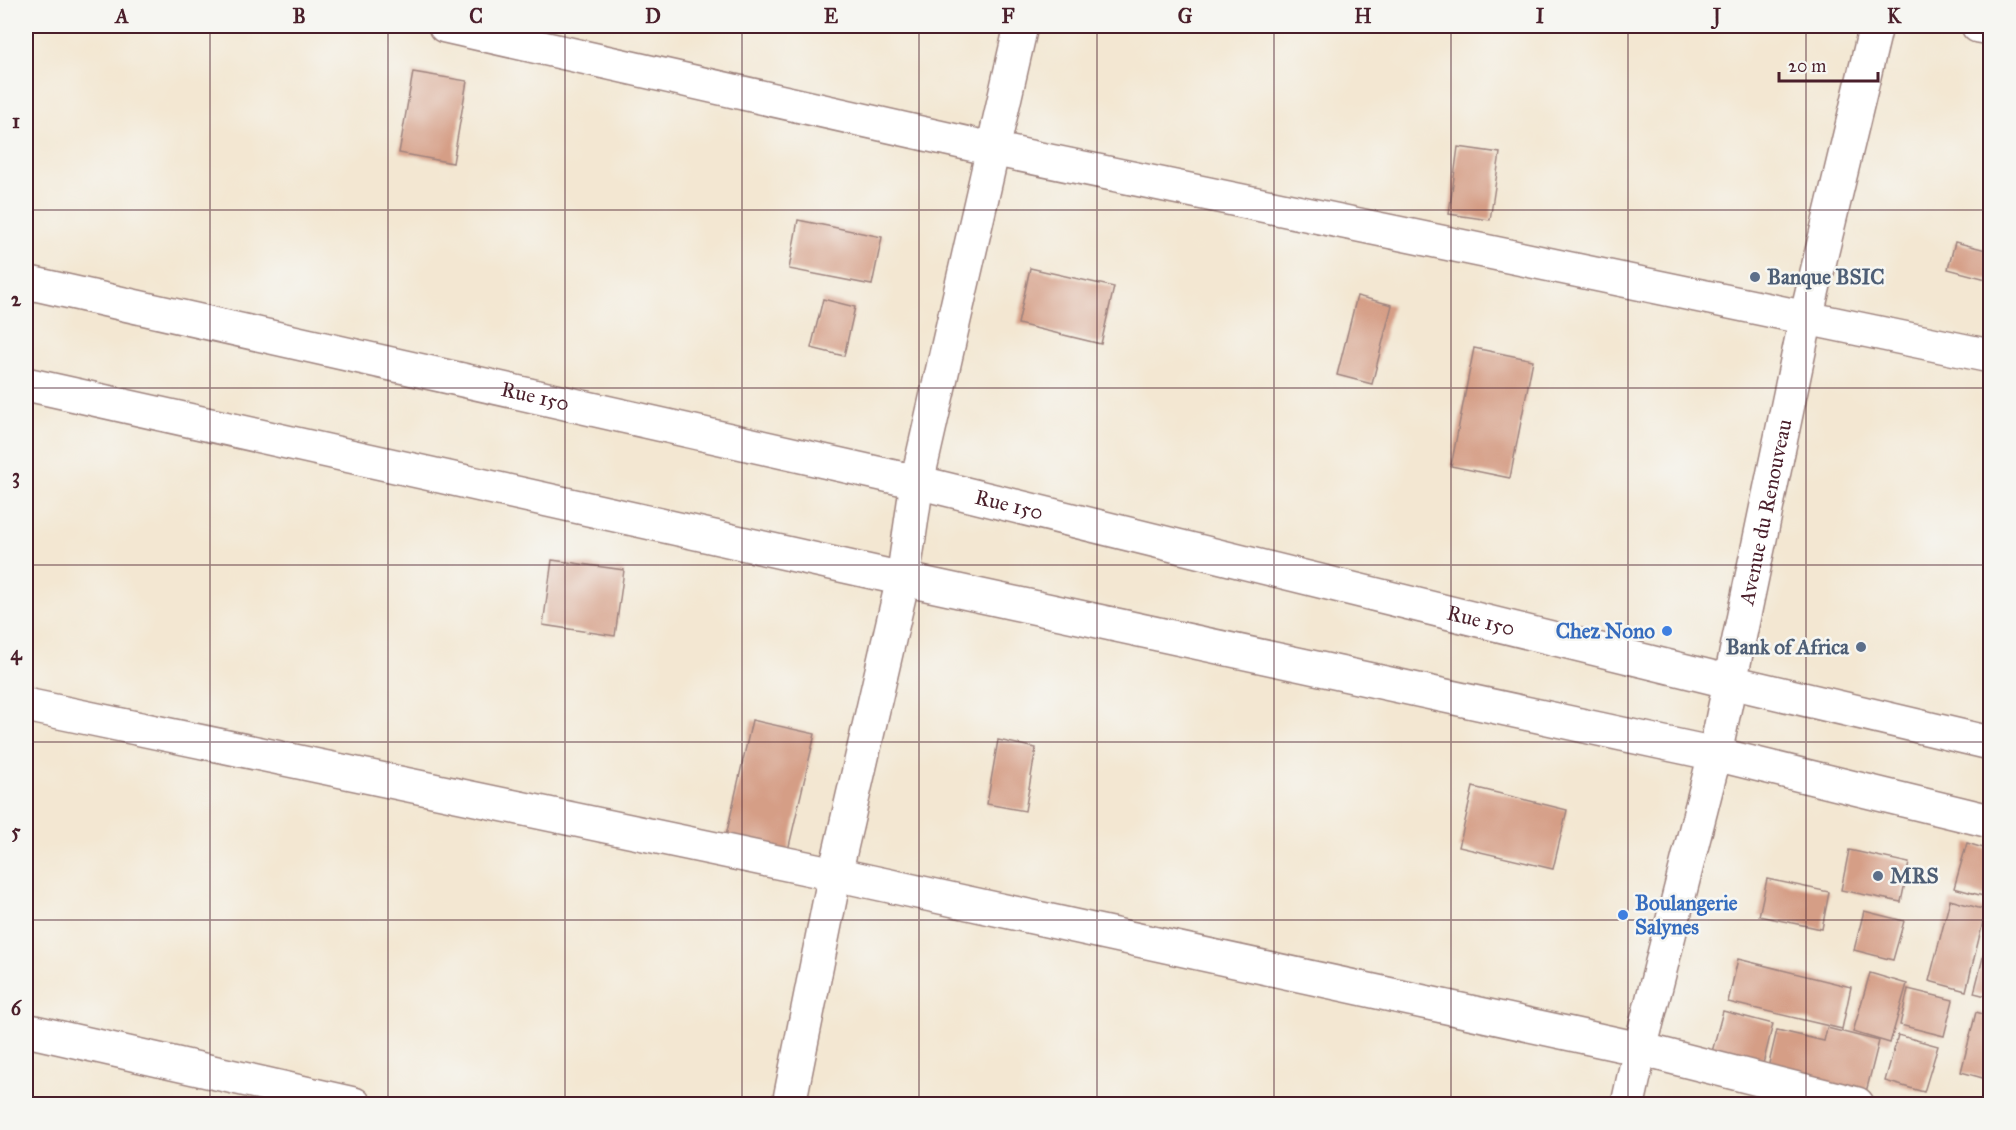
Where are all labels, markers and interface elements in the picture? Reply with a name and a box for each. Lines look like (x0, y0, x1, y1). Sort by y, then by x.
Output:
text: A (113, 4, 129, 28)
text: B (292, 4, 306, 28)
text: C (469, 4, 483, 28)
text: D (645, 4, 661, 28)
text: E (824, 4, 839, 28)
text: F (1001, 4, 1015, 28)
text: G (1178, 4, 1193, 28)
text: H (1354, 4, 1372, 28)
text: I (1536, 4, 1545, 28)
text: J (1710, 4, 1722, 30)
text: K (1887, 4, 1902, 28)
scale bar (1779, 45, 1878, 83)
text: 20 m (1788, 55, 1826, 77)
text: 1 (12, 109, 20, 133)
place label: Banque BSIC (1767, 264, 1885, 290)
marker: Banque BSIC (1748, 270, 1762, 284)
text: 2 (11, 287, 22, 311)
street label: Rue 150 (499, 376, 572, 417)
street label: Avenue du Renouveau (1733, 417, 1798, 608)
text: 3 (12, 464, 20, 489)
street label: Rue 150 (972, 484, 1046, 526)
street label: Rue 150 (1444, 600, 1518, 641)
place label: Chez Nono (1556, 618, 1655, 644)
marker: Chez Nono (1660, 624, 1674, 638)
place label: Bank of Africa (1726, 634, 1850, 660)
marker: Bank of Africa (1854, 640, 1868, 654)
text: 4 (10, 641, 22, 666)
text: 5 (11, 819, 21, 843)
place label: MRS (1890, 863, 1939, 889)
marker: MRS (1871, 869, 1885, 883)
place label: Boulangerie Salynes (1635, 890, 1738, 940)
marker: Boulangerie Salynes (1616, 908, 1630, 922)
text: 6 (11, 996, 23, 1020)

